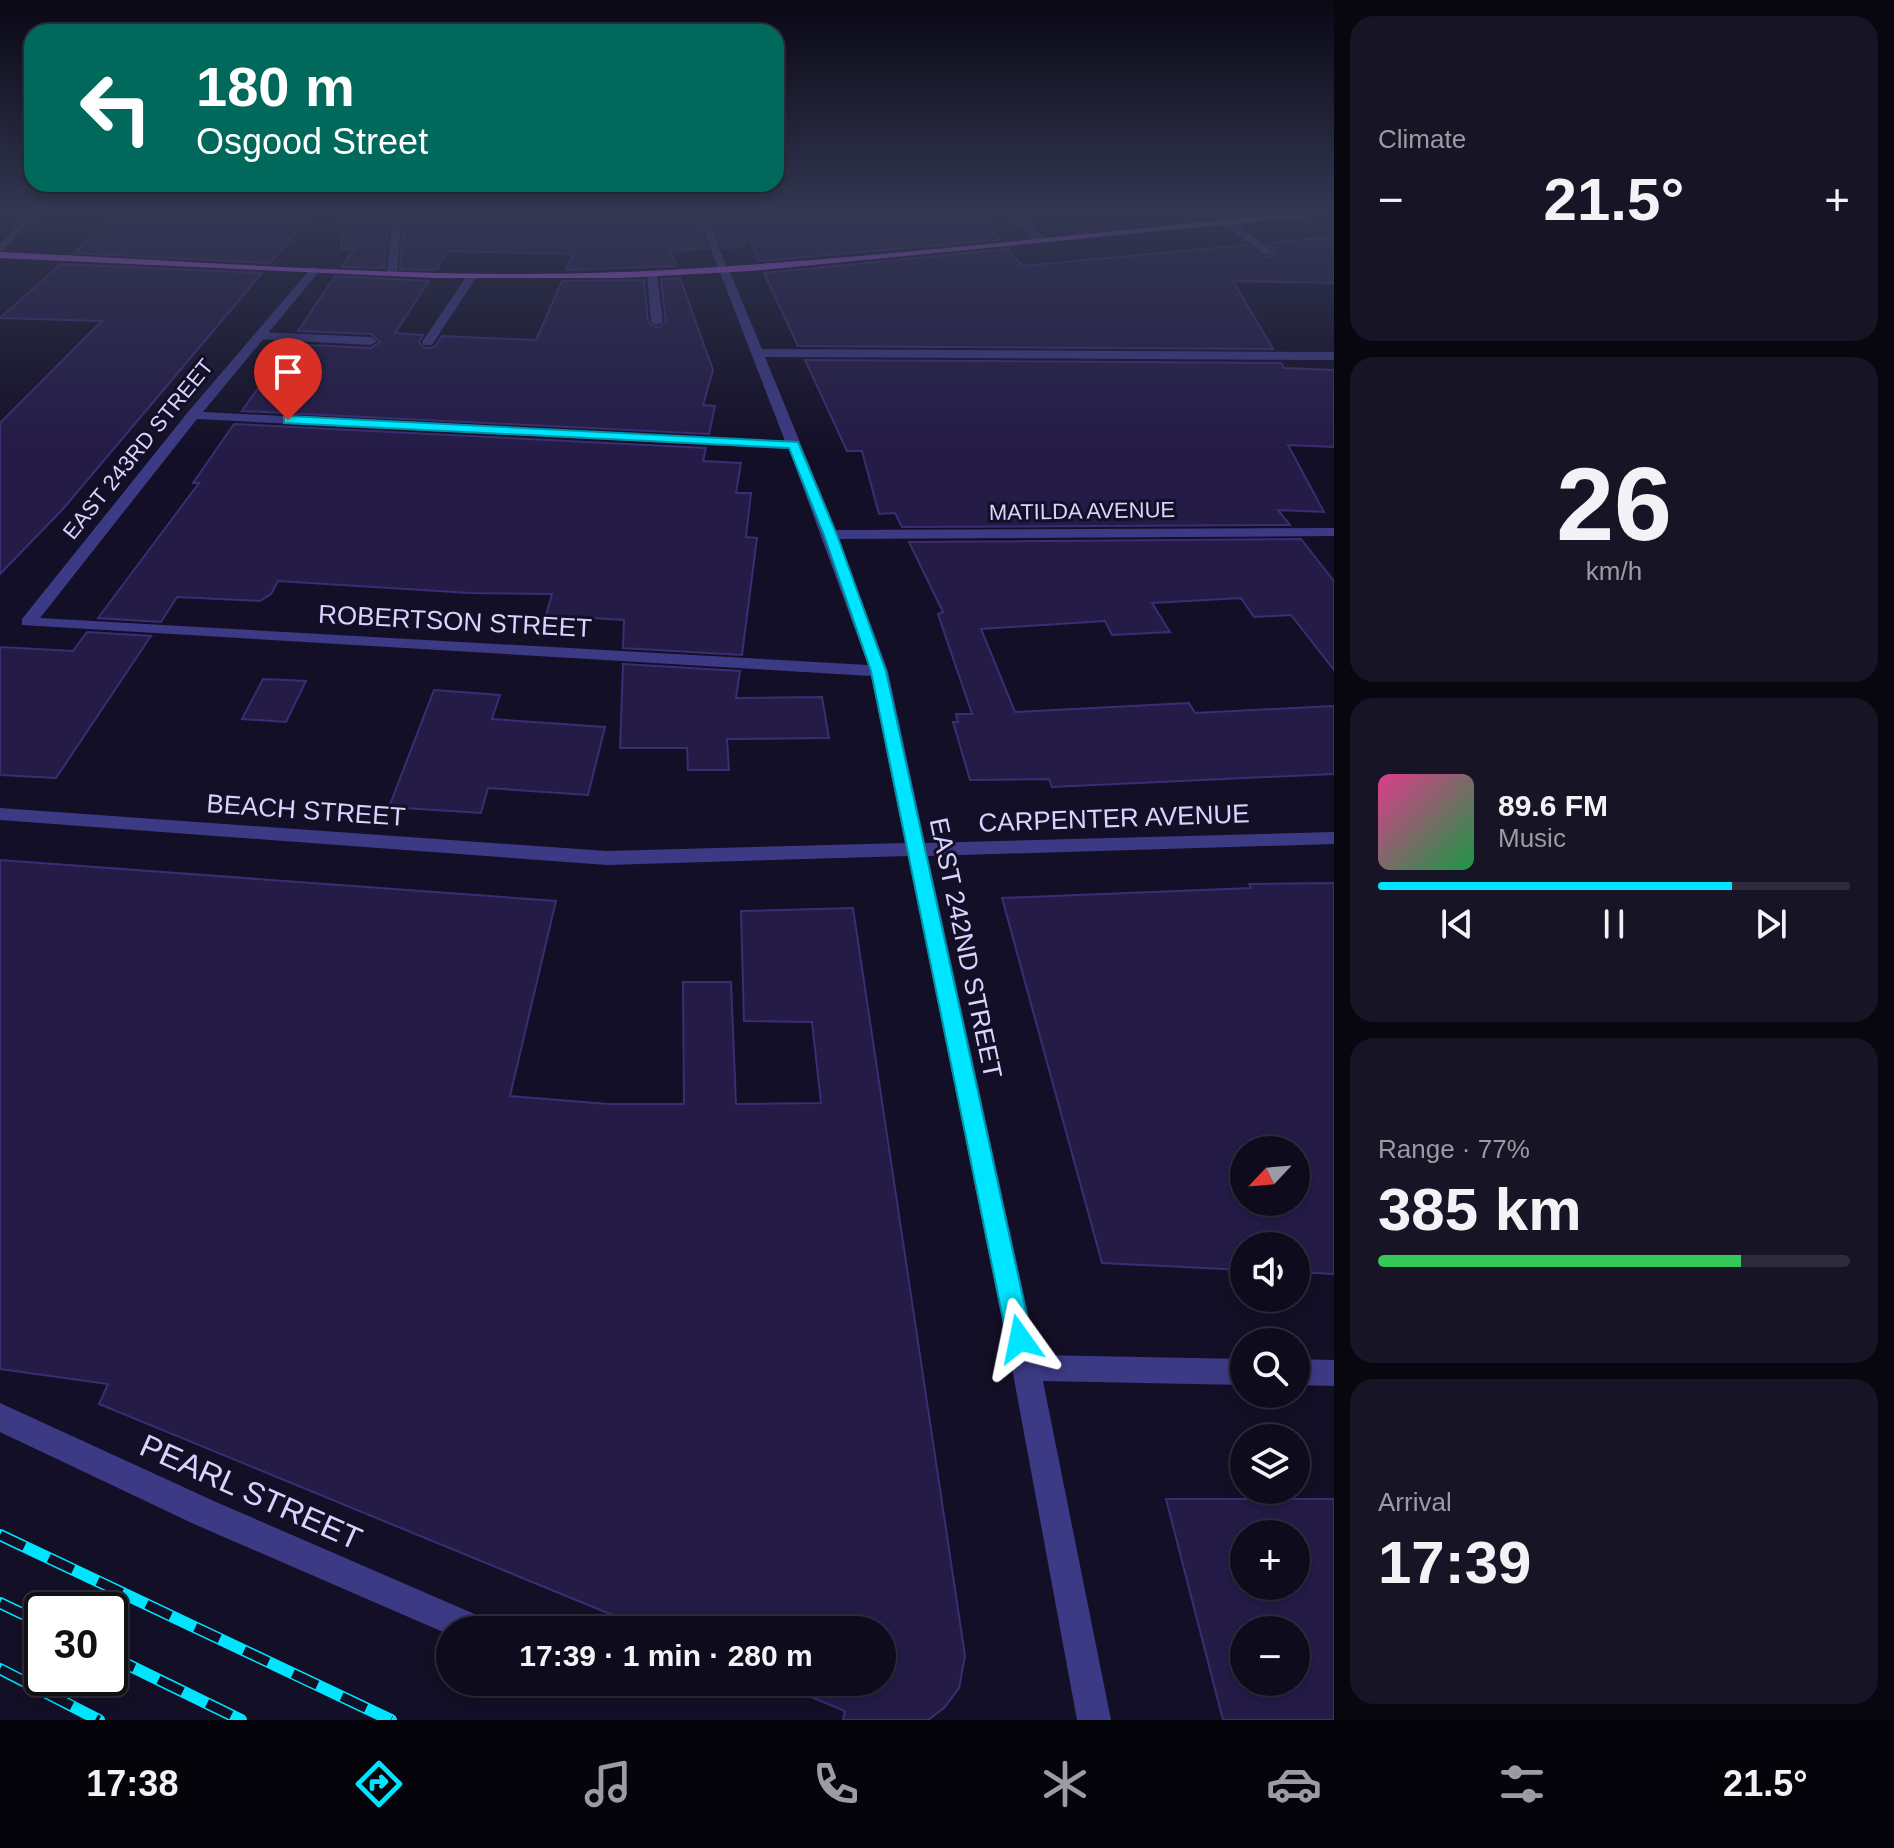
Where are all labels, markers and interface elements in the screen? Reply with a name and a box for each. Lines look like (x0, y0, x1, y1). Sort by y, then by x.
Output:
text: 180 m (196, 55, 355, 118)
icon: left (64, 56, 168, 160)
text: Osgood Street (196, 121, 428, 162)
text: Climate (1378, 124, 1466, 154)
text: 21.5° (1544, 166, 1684, 233)
text: − (1378, 175, 1404, 224)
text: + (1824, 175, 1850, 224)
pin (254, 338, 322, 420)
icon: arrive (266, 350, 310, 394)
street label: EAST 243RD STREET (58, 354, 218, 544)
text: 26 (1556, 446, 1672, 562)
street label: MATILDA AVENUE (989, 497, 1175, 525)
text: km/h (1586, 556, 1642, 586)
street label: ROBERTSON STREET (317, 599, 593, 643)
street label: BEACH STREET (206, 788, 407, 832)
text: 89.6 FM (1498, 789, 1608, 822)
street label: CARPENTER AVENUE (978, 798, 1250, 838)
street label: EAST 242ND STREET (924, 815, 1008, 1081)
text: Music (1498, 823, 1566, 853)
icon: previous (1435, 902, 1479, 946)
icon: pause (1592, 902, 1636, 946)
icon: next (1749, 902, 1793, 946)
text: Range · 77% (1378, 1134, 1530, 1164)
north arrow (1230, 1136, 1310, 1216)
map controls (1230, 1136, 1310, 1696)
text: 385 km (1378, 1176, 1582, 1243)
button: sound (1230, 1232, 1310, 1312)
position arrow (978, 1297, 1062, 1381)
button: search (1230, 1328, 1310, 1408)
button: layers (1230, 1424, 1310, 1504)
street label: PEARL STREET (135, 1427, 367, 1557)
text: Arrival (1378, 1487, 1452, 1517)
button: + (1230, 1520, 1310, 1600)
text: 17:39 (1378, 1529, 1531, 1596)
speed limit sign: 30 (24, 1592, 128, 1696)
button: − (1230, 1616, 1310, 1696)
text: 17:39 · 1 min · 280 m (519, 1639, 813, 1672)
icon: directions (351, 1756, 407, 1812)
icon: music (580, 1756, 636, 1812)
icon: phone (808, 1756, 864, 1812)
icon: climate (1037, 1756, 1093, 1812)
icon: car (1266, 1756, 1322, 1812)
icon: filters (1494, 1756, 1550, 1812)
text: 17:38 (86, 1763, 178, 1804)
text: 21.5° (1723, 1763, 1808, 1804)

